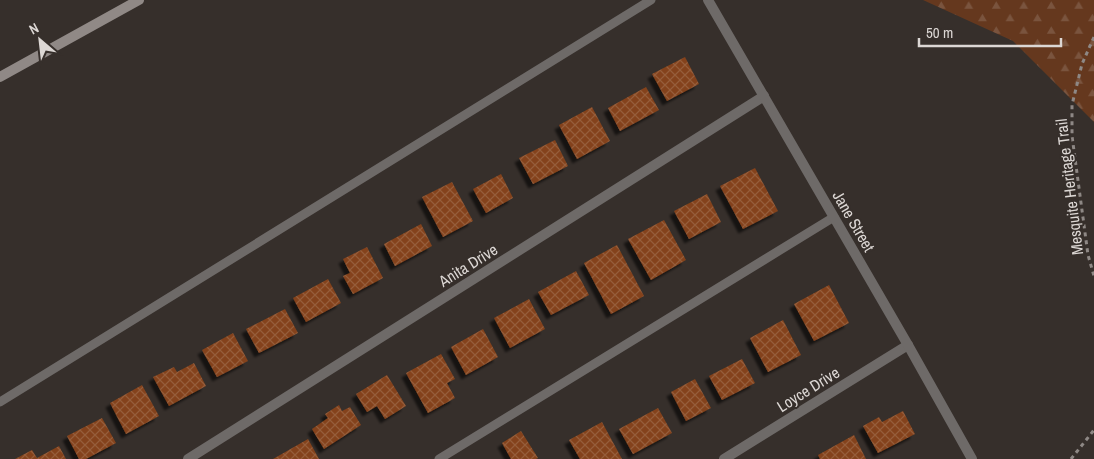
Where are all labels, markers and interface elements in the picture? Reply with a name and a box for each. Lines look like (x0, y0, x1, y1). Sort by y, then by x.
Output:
north arrow (15, 15, 65, 65)
scale bar (919, 15, 1062, 47)
text: N (26, 19, 42, 38)
text: 50 m (926, 22, 953, 43)
street label: Mesquite Heritage Trail (1050, 118, 1088, 256)
street label: Jane Street (828, 186, 880, 256)
street label: Anita Drive (433, 238, 502, 292)
street label: Loyce Drive (772, 361, 844, 417)

